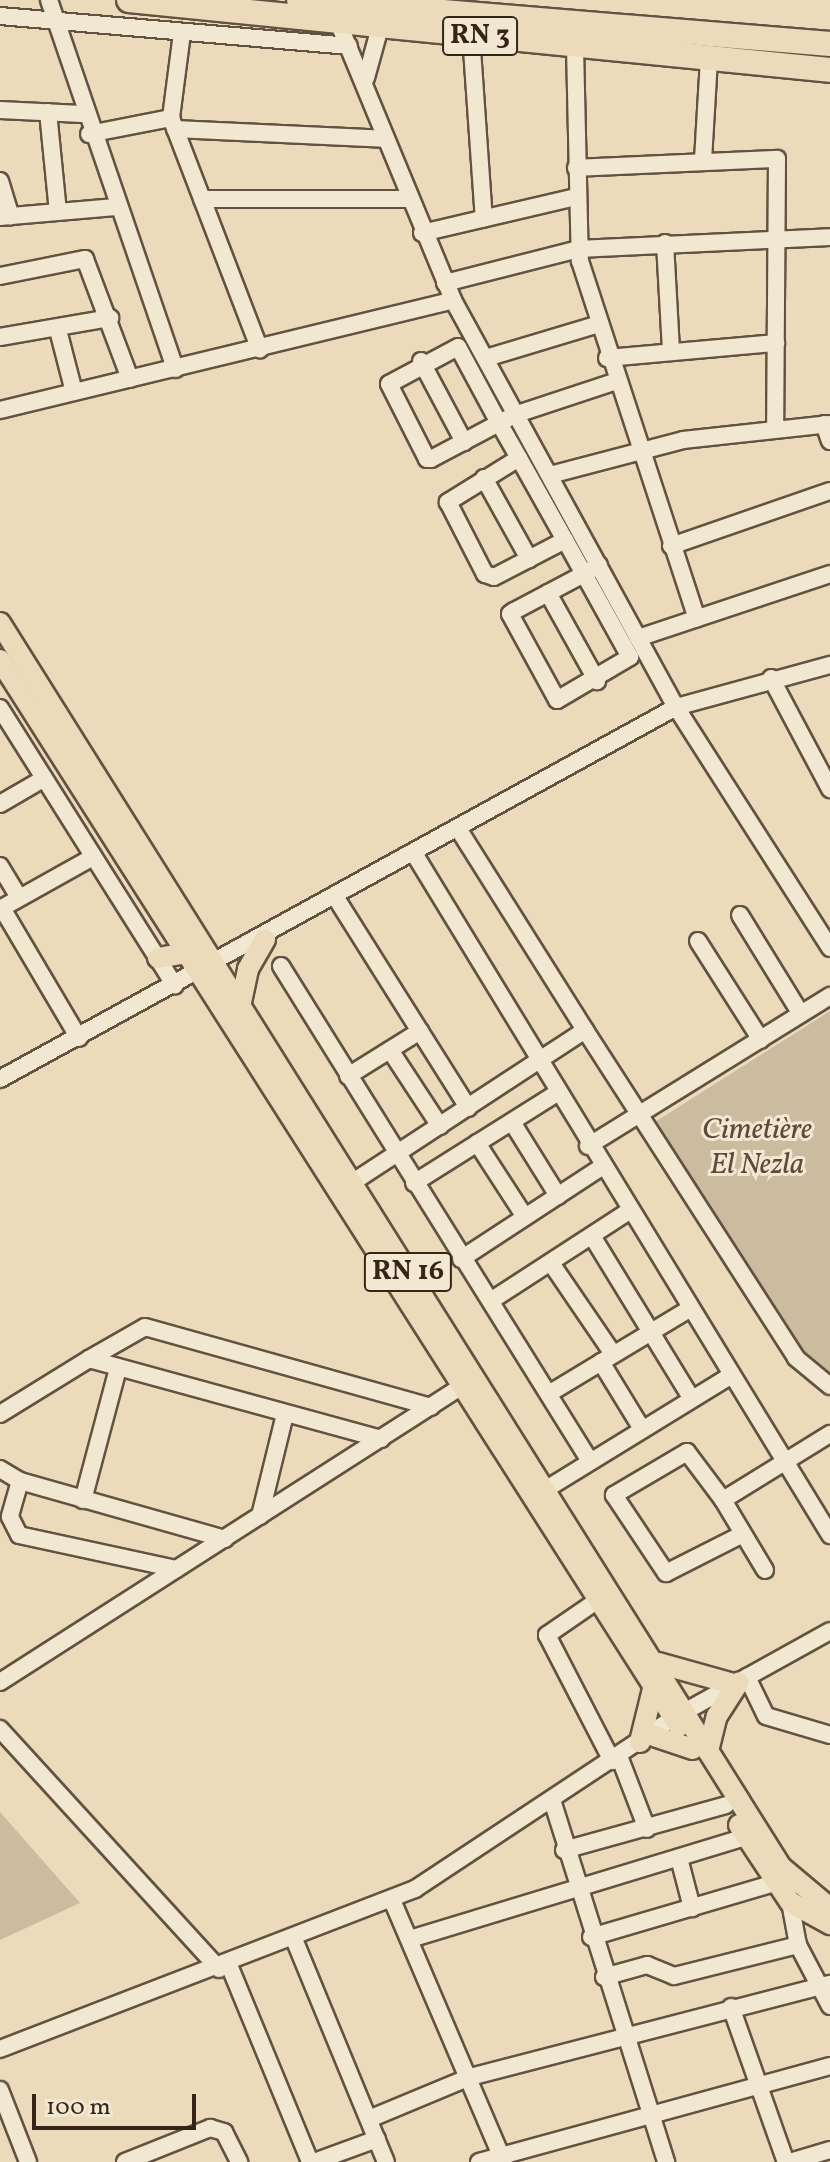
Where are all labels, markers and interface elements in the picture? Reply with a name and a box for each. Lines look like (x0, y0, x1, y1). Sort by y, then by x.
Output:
road number: RN 3 (442, 12, 518, 60)
park label: Cimetière El Nezla (702, 1112, 812, 1182)
road number: RN 16 (362, 1248, 454, 1296)
scale bar (36, 2078, 200, 2128)
text: 100 m (46, 2091, 111, 2125)

